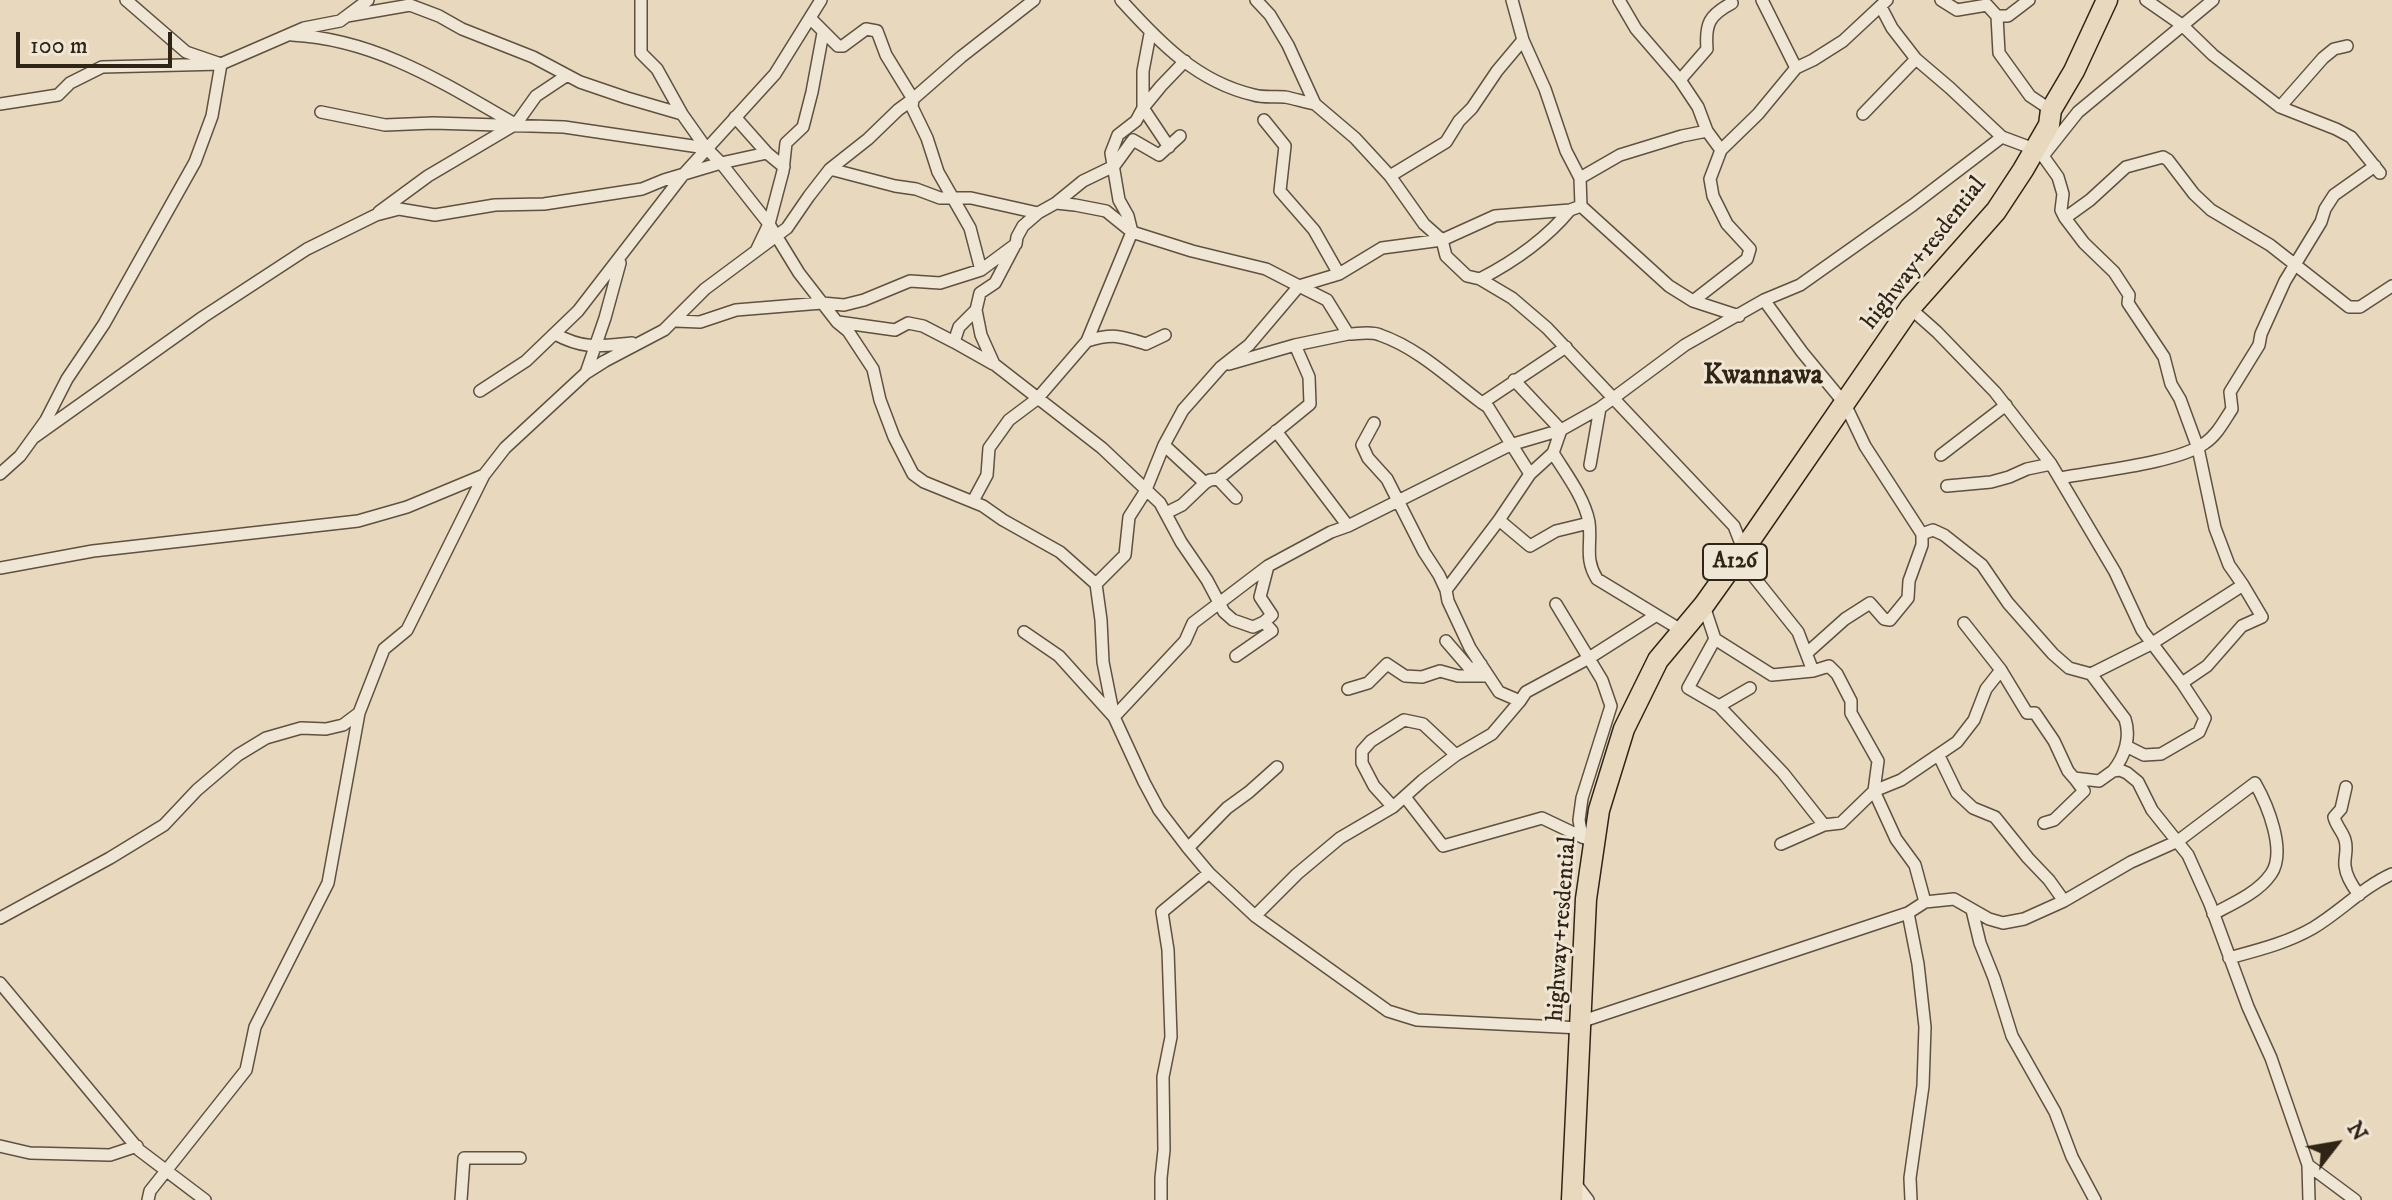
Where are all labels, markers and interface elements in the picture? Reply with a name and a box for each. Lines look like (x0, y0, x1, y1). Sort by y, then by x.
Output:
scale bar (20, 16, 176, 66)
text: 100 m (30, 31, 88, 61)
street label: highway+resdential (1856, 172, 1994, 336)
district label: Kwannawa (1703, 360, 1823, 394)
road number: A126 (1703, 544, 1767, 580)
street label: highway+resdential (1542, 835, 1584, 1023)
north arrow (2296, 1104, 2376, 1184)
text: N (2341, 1117, 2373, 1146)

